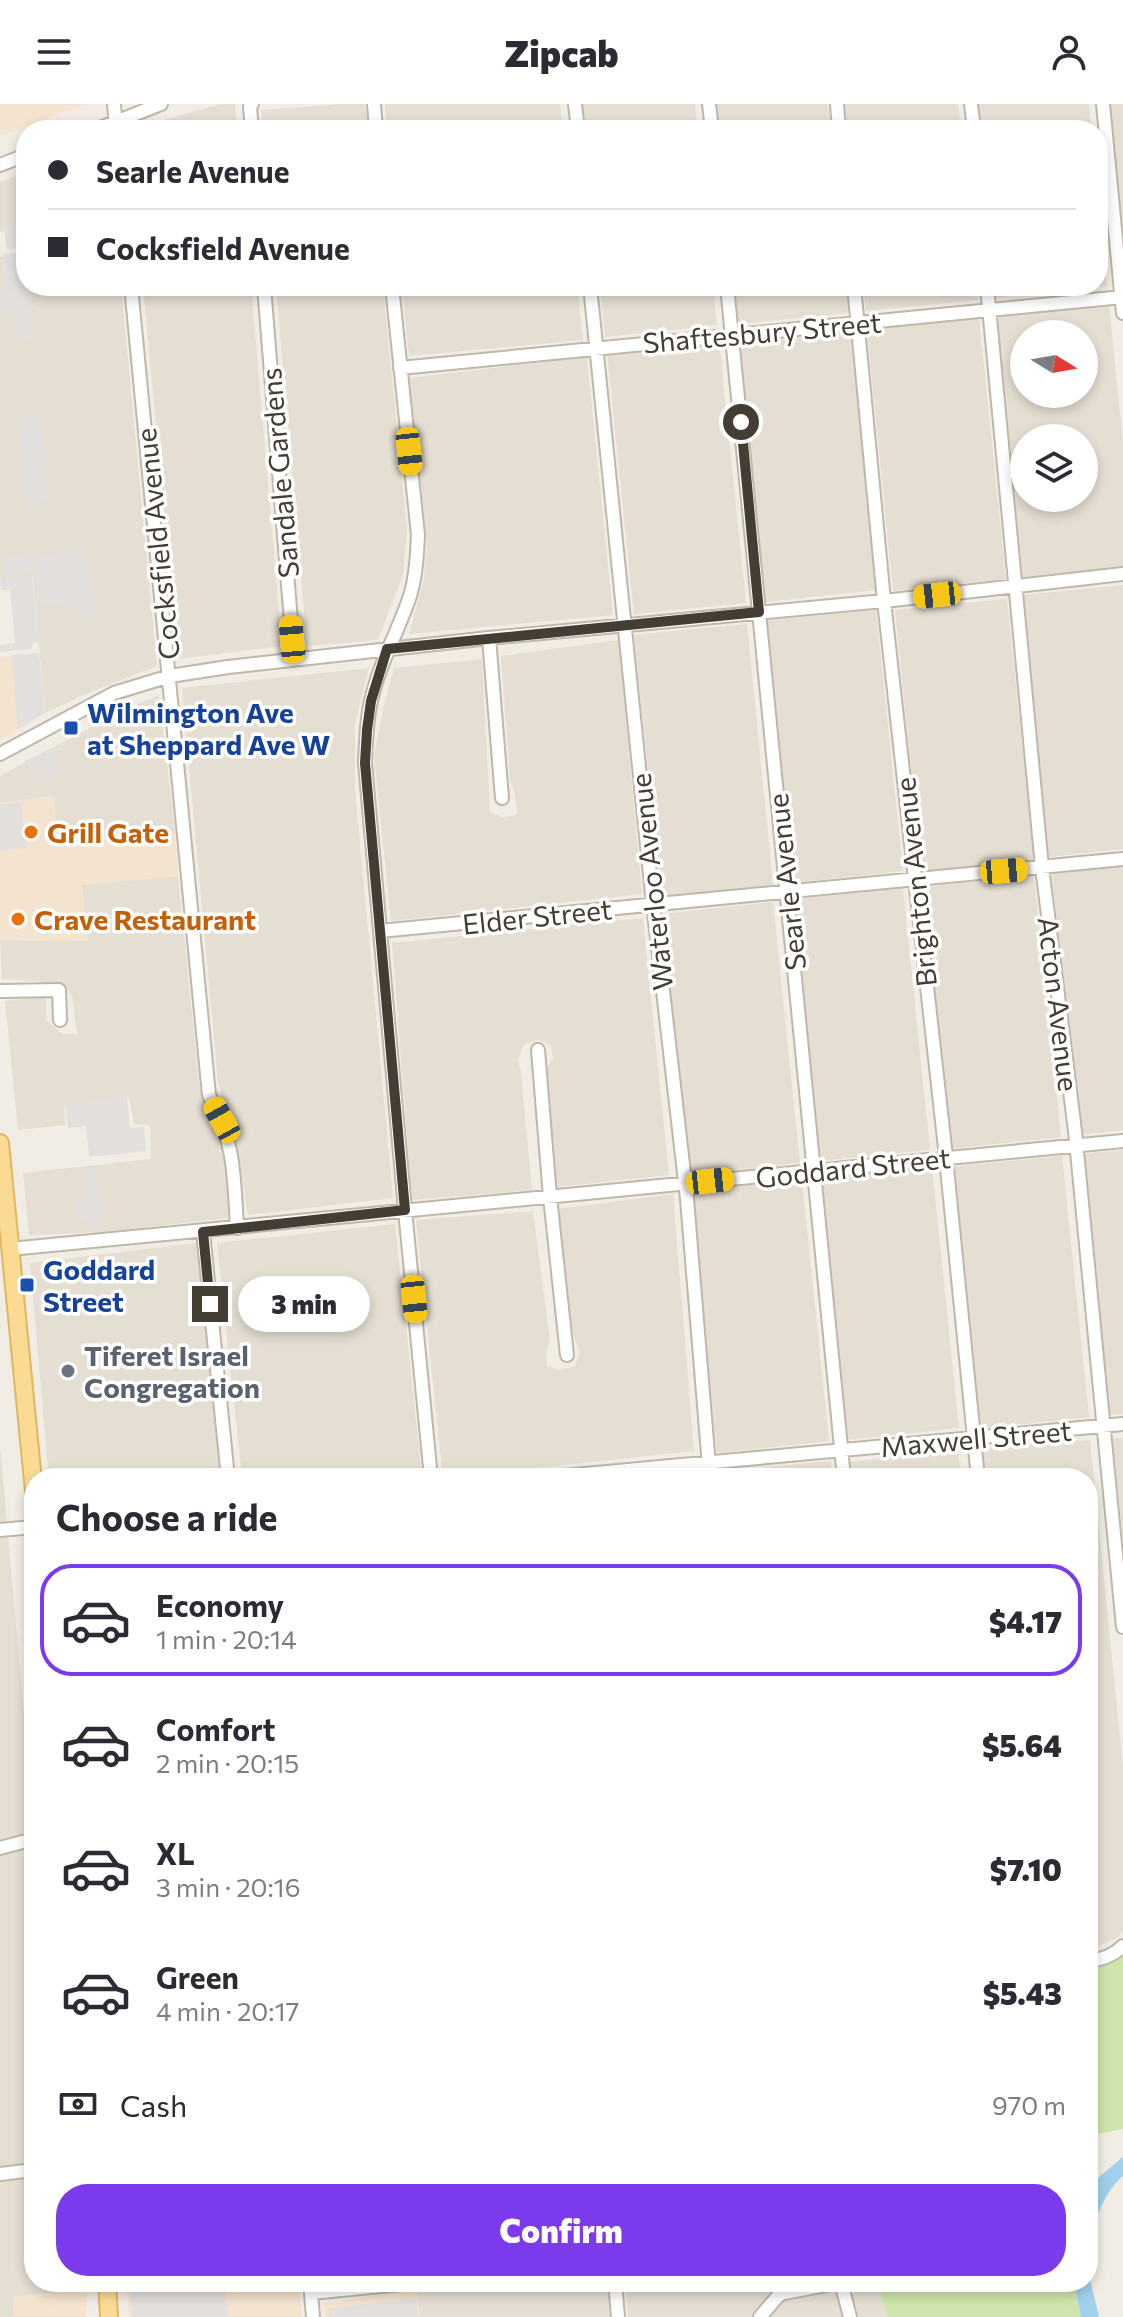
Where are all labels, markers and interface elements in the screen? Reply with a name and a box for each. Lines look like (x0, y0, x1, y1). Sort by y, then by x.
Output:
icon: menu (32, 30, 76, 74)
text: Zipcab (504, 30, 619, 74)
icon: person (1047, 30, 1091, 74)
text: Searle Avenue (96, 152, 290, 189)
text: Cocksfield Avenue (96, 229, 350, 266)
street label: Shaftesbury Street (641, 305, 883, 359)
north arrow (1010, 320, 1098, 408)
map controls (1010, 320, 1098, 512)
street label: Sandale Gardens (253, 367, 305, 579)
route start (723, 404, 759, 440)
button: layers (1010, 424, 1098, 512)
car (395, 426, 423, 476)
street label: Cocksfield Avenue (128, 427, 186, 661)
car (912, 581, 962, 609)
car (278, 614, 306, 664)
place label: Wilmington Ave at Sheppard Ave W (87, 695, 330, 761)
marker: Wilmington Ave at Sheppard Ave W (62, 719, 80, 737)
street label: Waterloo Avenue (623, 772, 679, 992)
street label: Brighton Avenue (887, 776, 943, 988)
street label: Searle Avenue (760, 792, 812, 972)
place label: Grill Gate (47, 815, 169, 849)
marker: Grill Gate (22, 823, 40, 841)
car (979, 857, 1029, 885)
street label: Elder Street (460, 891, 614, 941)
place label: Crave Restaurant (34, 902, 256, 936)
marker: Crave Restaurant (9, 910, 27, 928)
street label: Acton Avenue (1031, 915, 1087, 1093)
car (200, 1093, 244, 1147)
street label: Goddard Street (754, 1140, 952, 1194)
car (685, 1167, 735, 1195)
place label: Goddard Street (43, 1252, 155, 1318)
car (400, 1274, 428, 1324)
marker: Goddard Street (18, 1276, 36, 1294)
callout: 3 min (238, 1276, 370, 1332)
route end (192, 1286, 228, 1322)
text: 3 min (271, 1288, 337, 1319)
place label: Tiferet Israel Congregation (84, 1338, 260, 1404)
marker: Tiferet Israel Congregation (59, 1362, 77, 1380)
street label: Maxwell Street (879, 1413, 1073, 1463)
text: Choose a ride (56, 1494, 277, 1538)
icon: car (60, 1584, 132, 1656)
text: Economy (156, 1586, 284, 1623)
text: $4.17 (989, 1602, 1062, 1639)
text: 1 min · 20:14 (156, 1623, 297, 1654)
icon: car (60, 1708, 132, 1780)
text: Comfort (156, 1710, 275, 1747)
text: $5.64 (982, 1726, 1062, 1763)
text: 2 min · 20:15 (156, 1747, 299, 1778)
icon: car (60, 1832, 132, 1904)
text: XL (156, 1834, 195, 1871)
text: $7.10 (990, 1850, 1062, 1887)
text: 3 min · 20:16 (156, 1871, 301, 1902)
icon: car (60, 1956, 132, 2028)
text: Green (156, 1958, 239, 1995)
text: $5.43 (983, 1974, 1062, 2011)
text: 4 min · 20:17 (156, 1995, 299, 2026)
icon: cash (56, 2082, 100, 2126)
text: Cash (120, 2086, 187, 2123)
text: 970 m (992, 2089, 1066, 2120)
button: Confirm (56, 2184, 1066, 2276)

